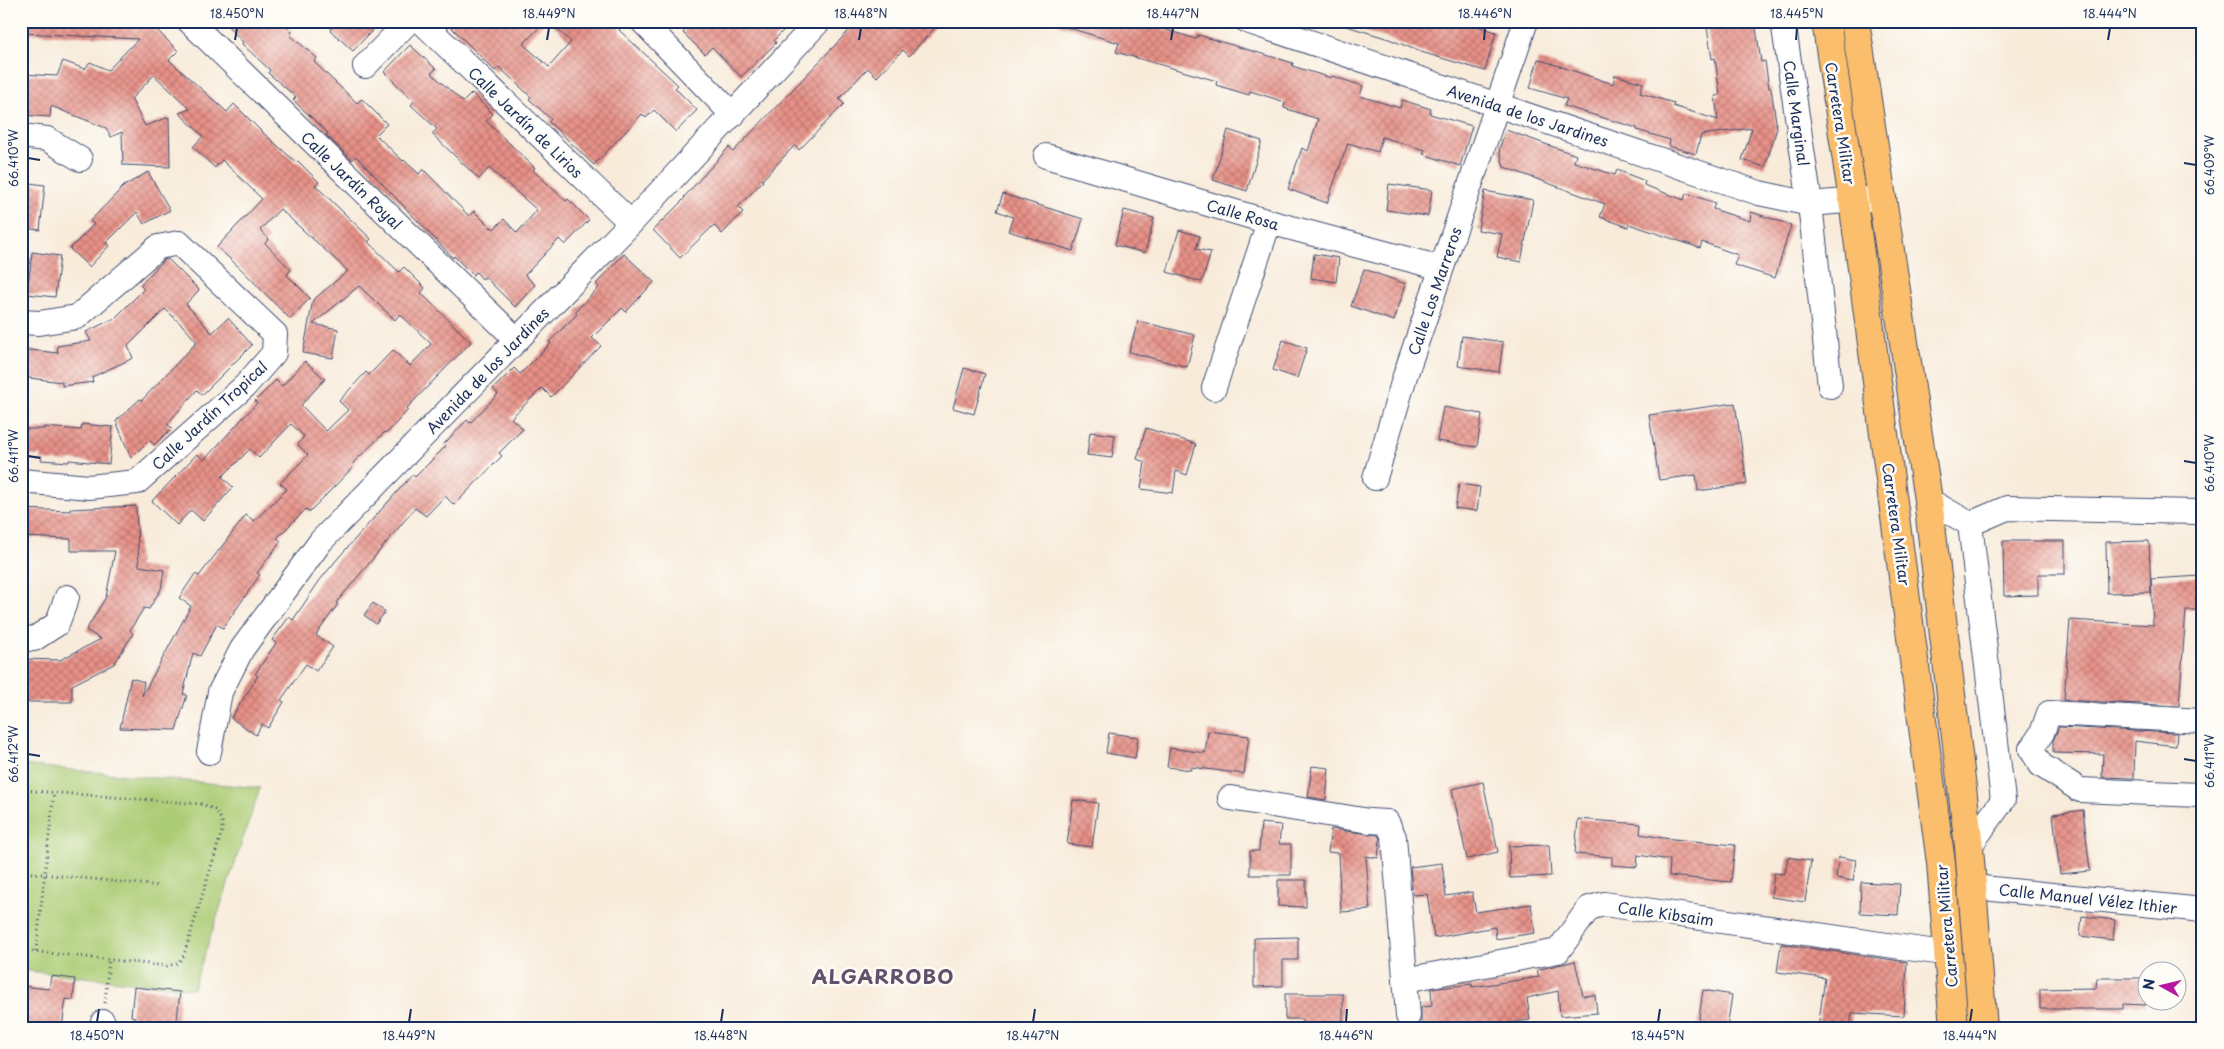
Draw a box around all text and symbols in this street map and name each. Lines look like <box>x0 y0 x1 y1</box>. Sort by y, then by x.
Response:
text: 18.450°N <box>210 4 264 22</box>
text: 18.449°N <box>522 4 576 22</box>
text: 18.448°N <box>834 4 888 22</box>
text: 18.447°N <box>1147 4 1199 22</box>
text: 18.446°N <box>1458 4 1512 22</box>
text: 18.445°N <box>1770 4 1824 22</box>
text: 18.444°N <box>2083 4 2137 22</box>
street label: Calle Marginal <box>1778 59 1816 167</box>
street label: Carretera Militar <box>1820 60 1862 186</box>
street label: Calle Jardín de Lirios <box>464 61 589 183</box>
street label: Avenida de los Jardines <box>1444 78 1612 152</box>
street label: Calle Jardín Royal <box>296 126 408 234</box>
text: 66.410°W <box>4 128 22 187</box>
text: 66.409°W <box>2200 134 2218 195</box>
street label: Calle Rosa <box>1204 193 1283 235</box>
street label: Calle Los Marreros <box>1401 224 1467 358</box>
street label: Avenida de los Jardines <box>420 301 554 439</box>
street label: Calle Jardín Tropical <box>146 355 272 475</box>
text: 66.411°W <box>4 428 22 483</box>
text: 66.410°W <box>2200 433 2218 492</box>
street label: Carretera Militar <box>1877 461 1917 587</box>
text: 66.412°W <box>4 725 22 783</box>
text: 66.411°W <box>2200 733 2218 788</box>
street label: Carretera Militar <box>1929 863 1963 989</box>
street label: Calle Manuel Vélez Ithier <box>1998 877 2178 919</box>
street label: Calle Kibsaim <box>1616 895 1716 931</box>
district label: ALGARROBO <box>812 961 954 991</box>
north arrow <box>2136 962 2186 1012</box>
text: N <box>2137 977 2160 991</box>
text: 18.450°N <box>70 1026 124 1044</box>
text: 18.449°N <box>382 1026 436 1044</box>
text: 18.448°N <box>694 1026 748 1044</box>
text: 18.447°N <box>1007 1026 1059 1044</box>
text: 18.446°N <box>1319 1026 1373 1044</box>
text: 18.445°N <box>1631 1026 1685 1044</box>
text: 18.444°N <box>1943 1026 1997 1044</box>

